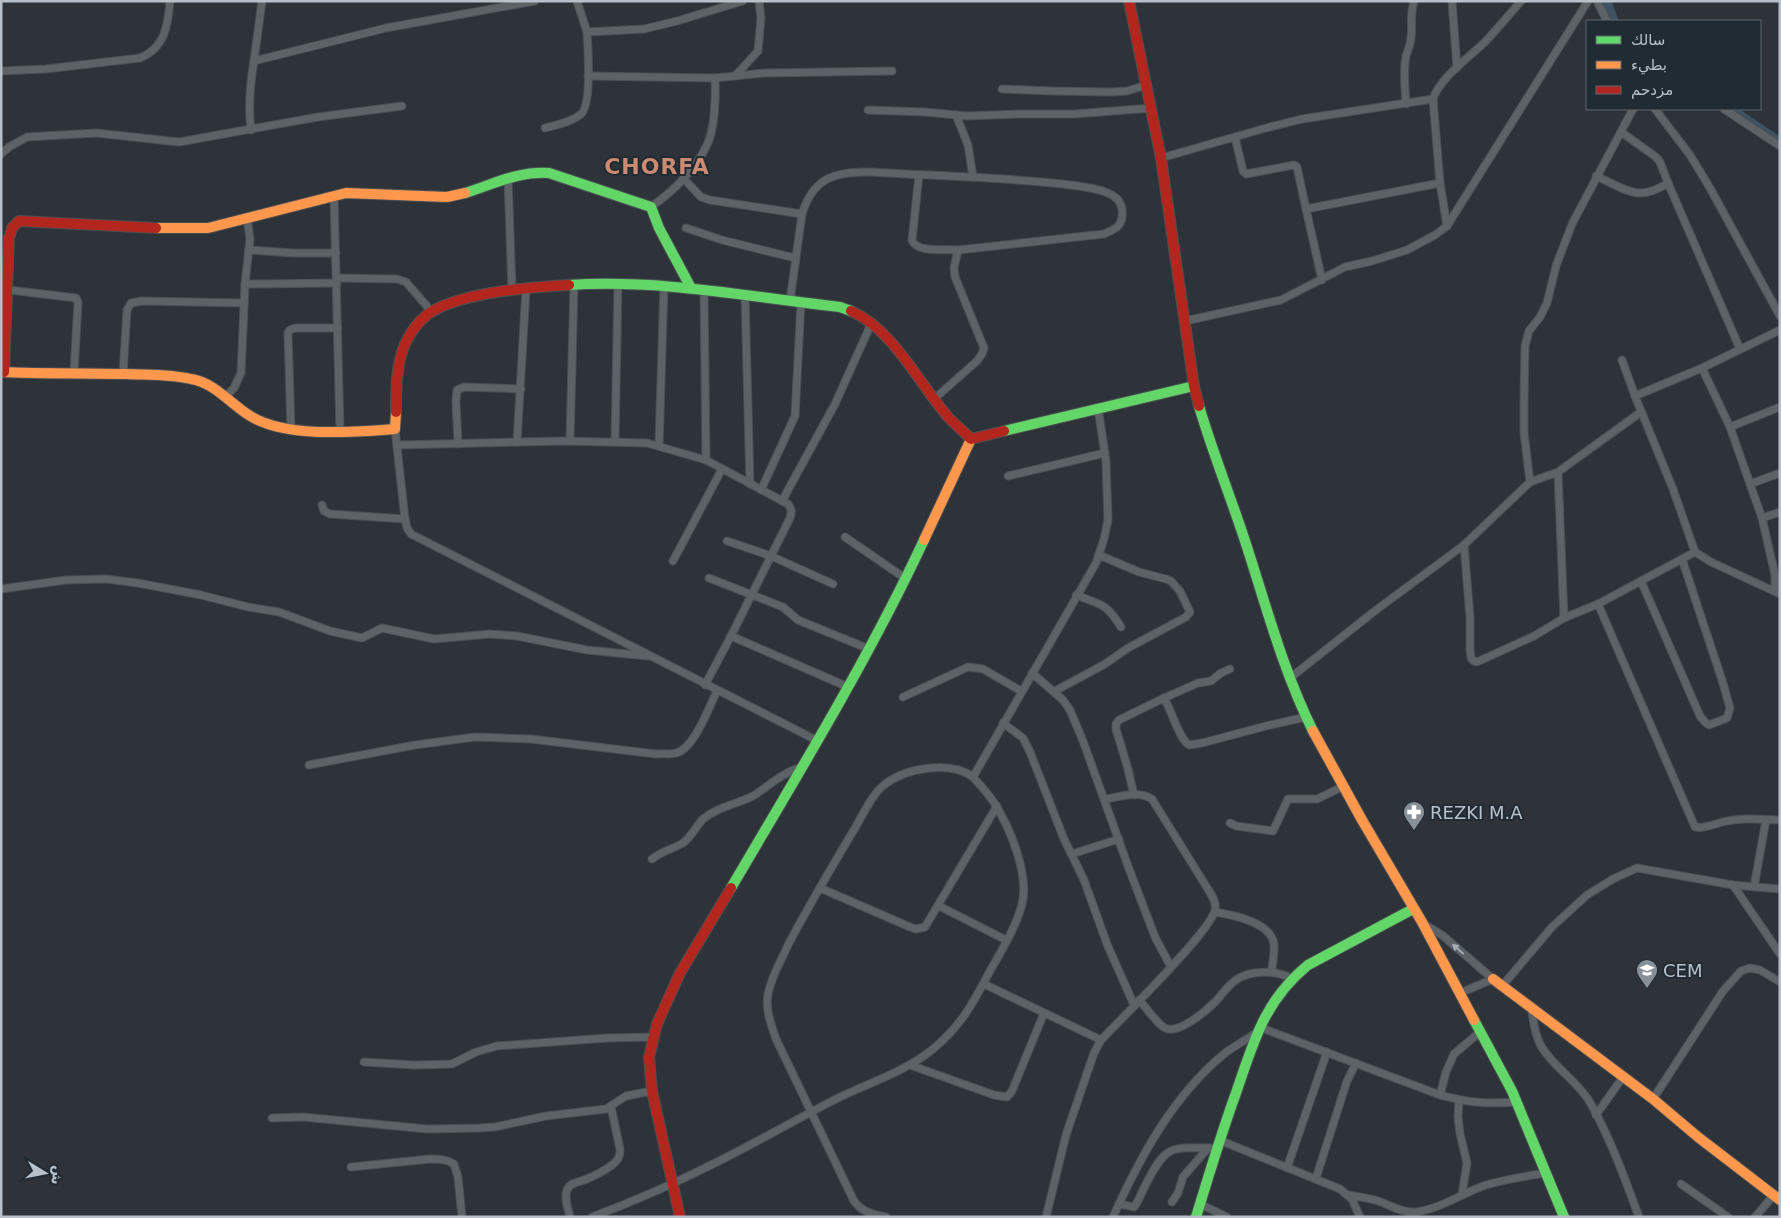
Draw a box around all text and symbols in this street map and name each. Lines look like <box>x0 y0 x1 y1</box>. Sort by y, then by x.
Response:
legend <box>1586 20 1761 110</box>
text: سالك <box>1631 31 1665 49</box>
text: بطيء <box>1631 56 1667 75</box>
text: مزدحم <box>1631 81 1673 99</box>
district label: CHORFA <box>604 154 710 179</box>
pharmacy icon: REZKI M.A <box>1402 800 1426 831</box>
place label: REZKI M.A <box>1430 802 1523 823</box>
one-way arrow <box>1453 943 1465 955</box>
school or university icon: CEM <box>1635 958 1659 989</box>
place label: CEM <box>1663 960 1702 981</box>
north arrow <box>20 1148 70 1198</box>
text: ش <box>48 1164 67 1186</box>

